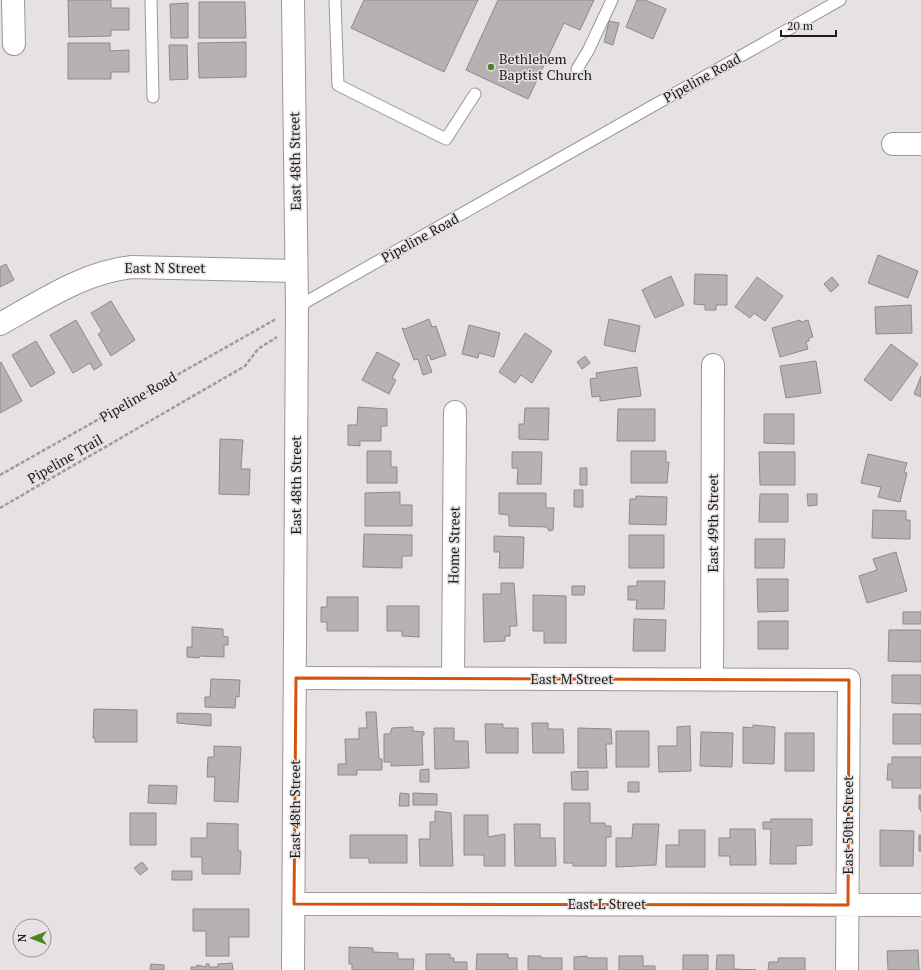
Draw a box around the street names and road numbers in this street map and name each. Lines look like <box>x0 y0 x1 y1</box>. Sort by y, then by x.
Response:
street label: Pipeline Road <box>660 48 744 107</box>
street label: East 48th Street <box>284 111 305 211</box>
street label: Pipeline Road <box>378 208 462 267</box>
street label: East N Street <box>125 258 206 277</box>
street label: Pipeline Road <box>96 367 180 426</box>
street label: Pipeline Trail <box>24 429 106 488</box>
street label: East 48th Street <box>286 435 305 534</box>
street label: East 49th Street <box>703 473 722 572</box>
street label: Home Street <box>443 505 464 584</box>
street label: East M Street <box>531 669 614 688</box>
street label: East 48th Street <box>285 759 304 858</box>
street label: East 50th Street <box>838 775 857 874</box>
street label: East L Street <box>568 894 647 913</box>

